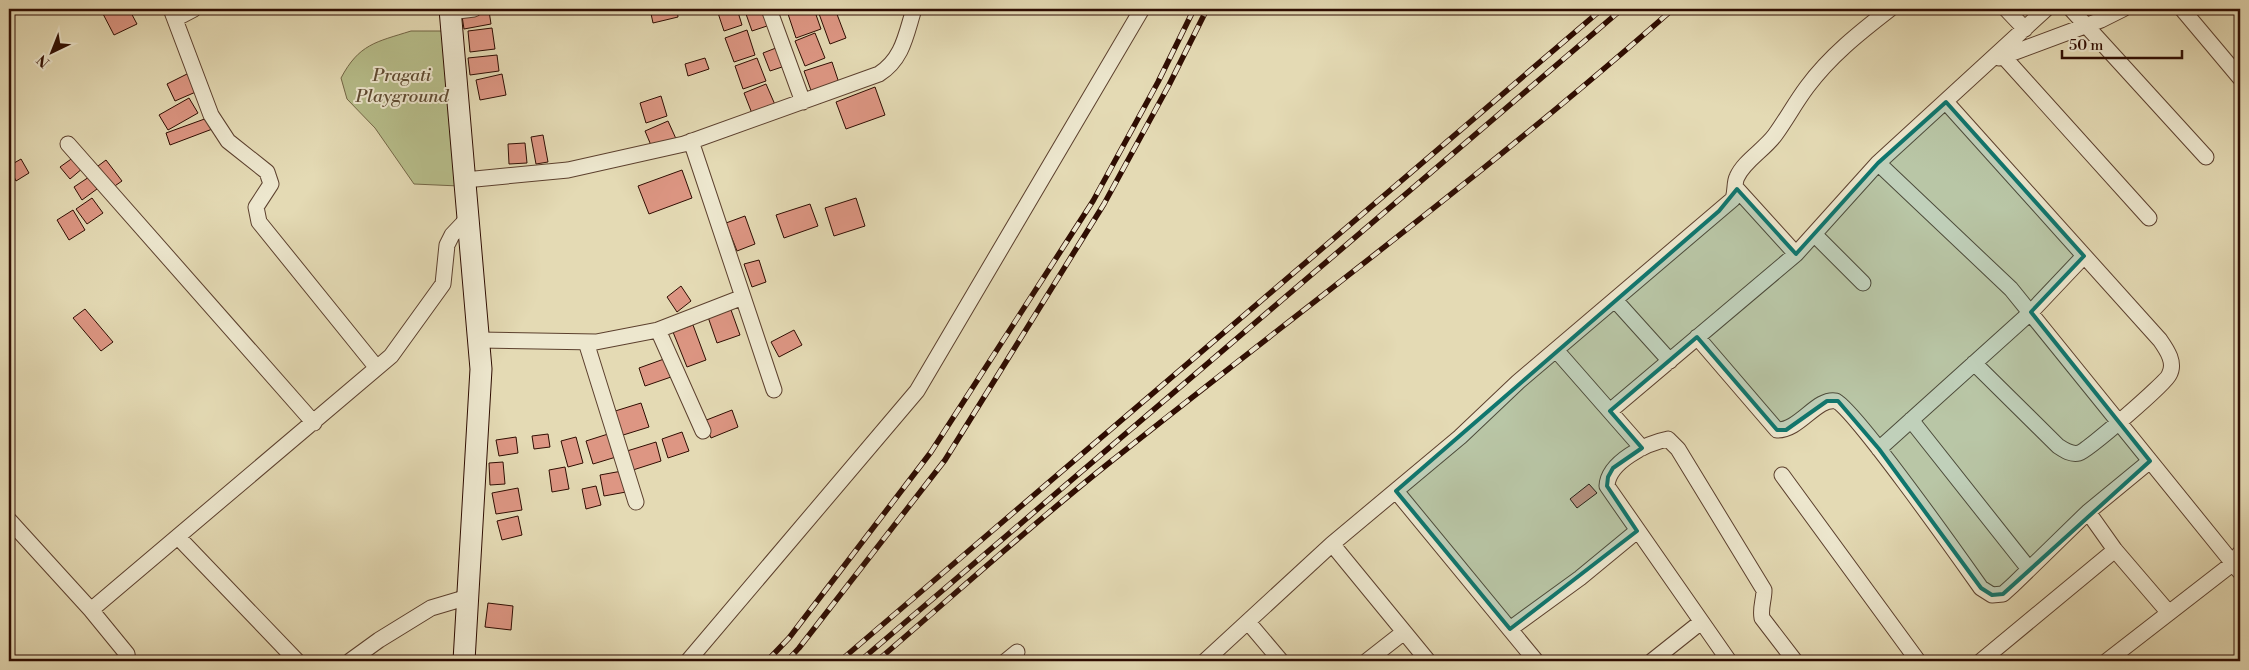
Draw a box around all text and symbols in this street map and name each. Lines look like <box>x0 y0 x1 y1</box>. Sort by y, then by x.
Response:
north arrow <box>28 28 78 78</box>
scale bar <box>2062 28 2182 60</box>
text: 50 m <box>2069 36 2103 55</box>
text: N <box>34 50 54 71</box>
park label: Pragati Playground <box>354 64 450 108</box>

